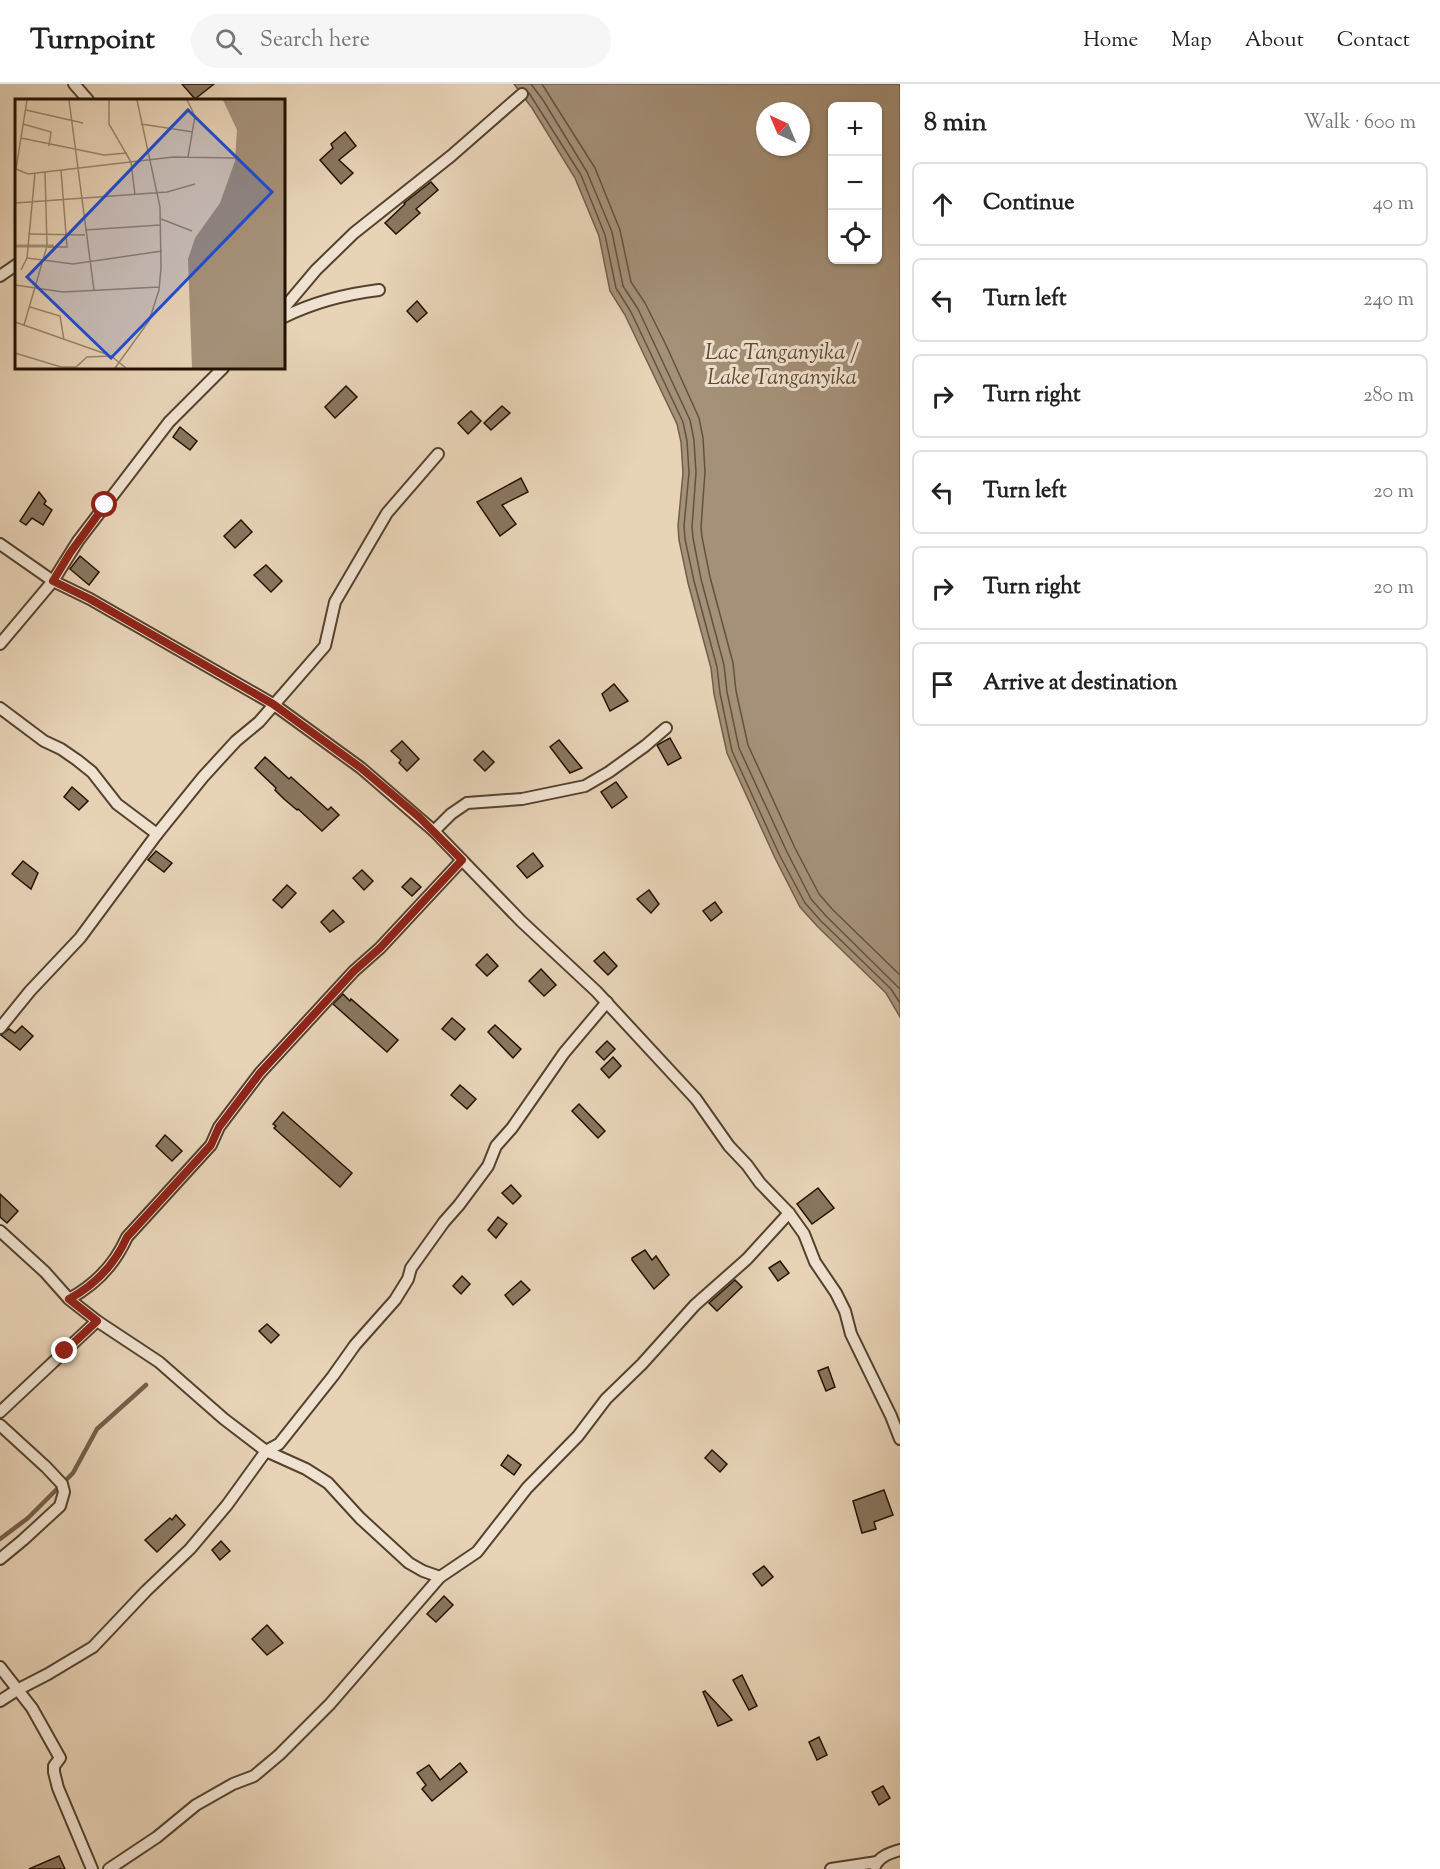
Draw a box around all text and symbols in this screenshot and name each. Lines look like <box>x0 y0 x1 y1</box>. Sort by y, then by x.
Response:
search box <box>191 14 611 68</box>
text: Turnpoint <box>30 21 155 61</box>
icon: search <box>212 25 245 58</box>
text: Search here <box>260 25 370 57</box>
text: Home <box>1083 26 1138 56</box>
text: Map <box>1171 26 1212 56</box>
text: About <box>1245 26 1304 56</box>
text: Contact <box>1337 26 1410 56</box>
inset map <box>15 99 285 369</box>
north arrow <box>756 102 810 156</box>
map controls <box>828 102 882 264</box>
button: + <box>828 102 882 156</box>
text: 8 min <box>924 105 987 142</box>
text: Walk · 600 m <box>1304 109 1416 138</box>
button: − <box>828 156 882 210</box>
icon: ahead <box>926 188 959 221</box>
text: Continue <box>983 188 1074 220</box>
text: 40 m <box>1373 190 1414 219</box>
button: locate <box>828 210 882 264</box>
icon: left <box>926 284 959 317</box>
text: Turn left <box>983 284 1066 316</box>
text: 240 m <box>1363 286 1414 315</box>
water label: Lac Tanganyika / Lake Tanganyika <box>705 338 859 395</box>
icon: right <box>926 380 959 413</box>
text: Turn right <box>983 380 1080 412</box>
text: 280 m <box>1363 382 1414 411</box>
icon: left <box>926 476 959 509</box>
text: Turn left <box>983 476 1066 508</box>
text: 20 m <box>1373 478 1414 507</box>
route start <box>91 491 117 517</box>
icon: right <box>926 572 959 605</box>
text: Turn right <box>983 572 1080 604</box>
text: 20 m <box>1373 574 1414 603</box>
icon: arrive <box>926 668 959 701</box>
text: Arrive at destination <box>983 668 1178 700</box>
route end <box>51 1337 77 1363</box>

